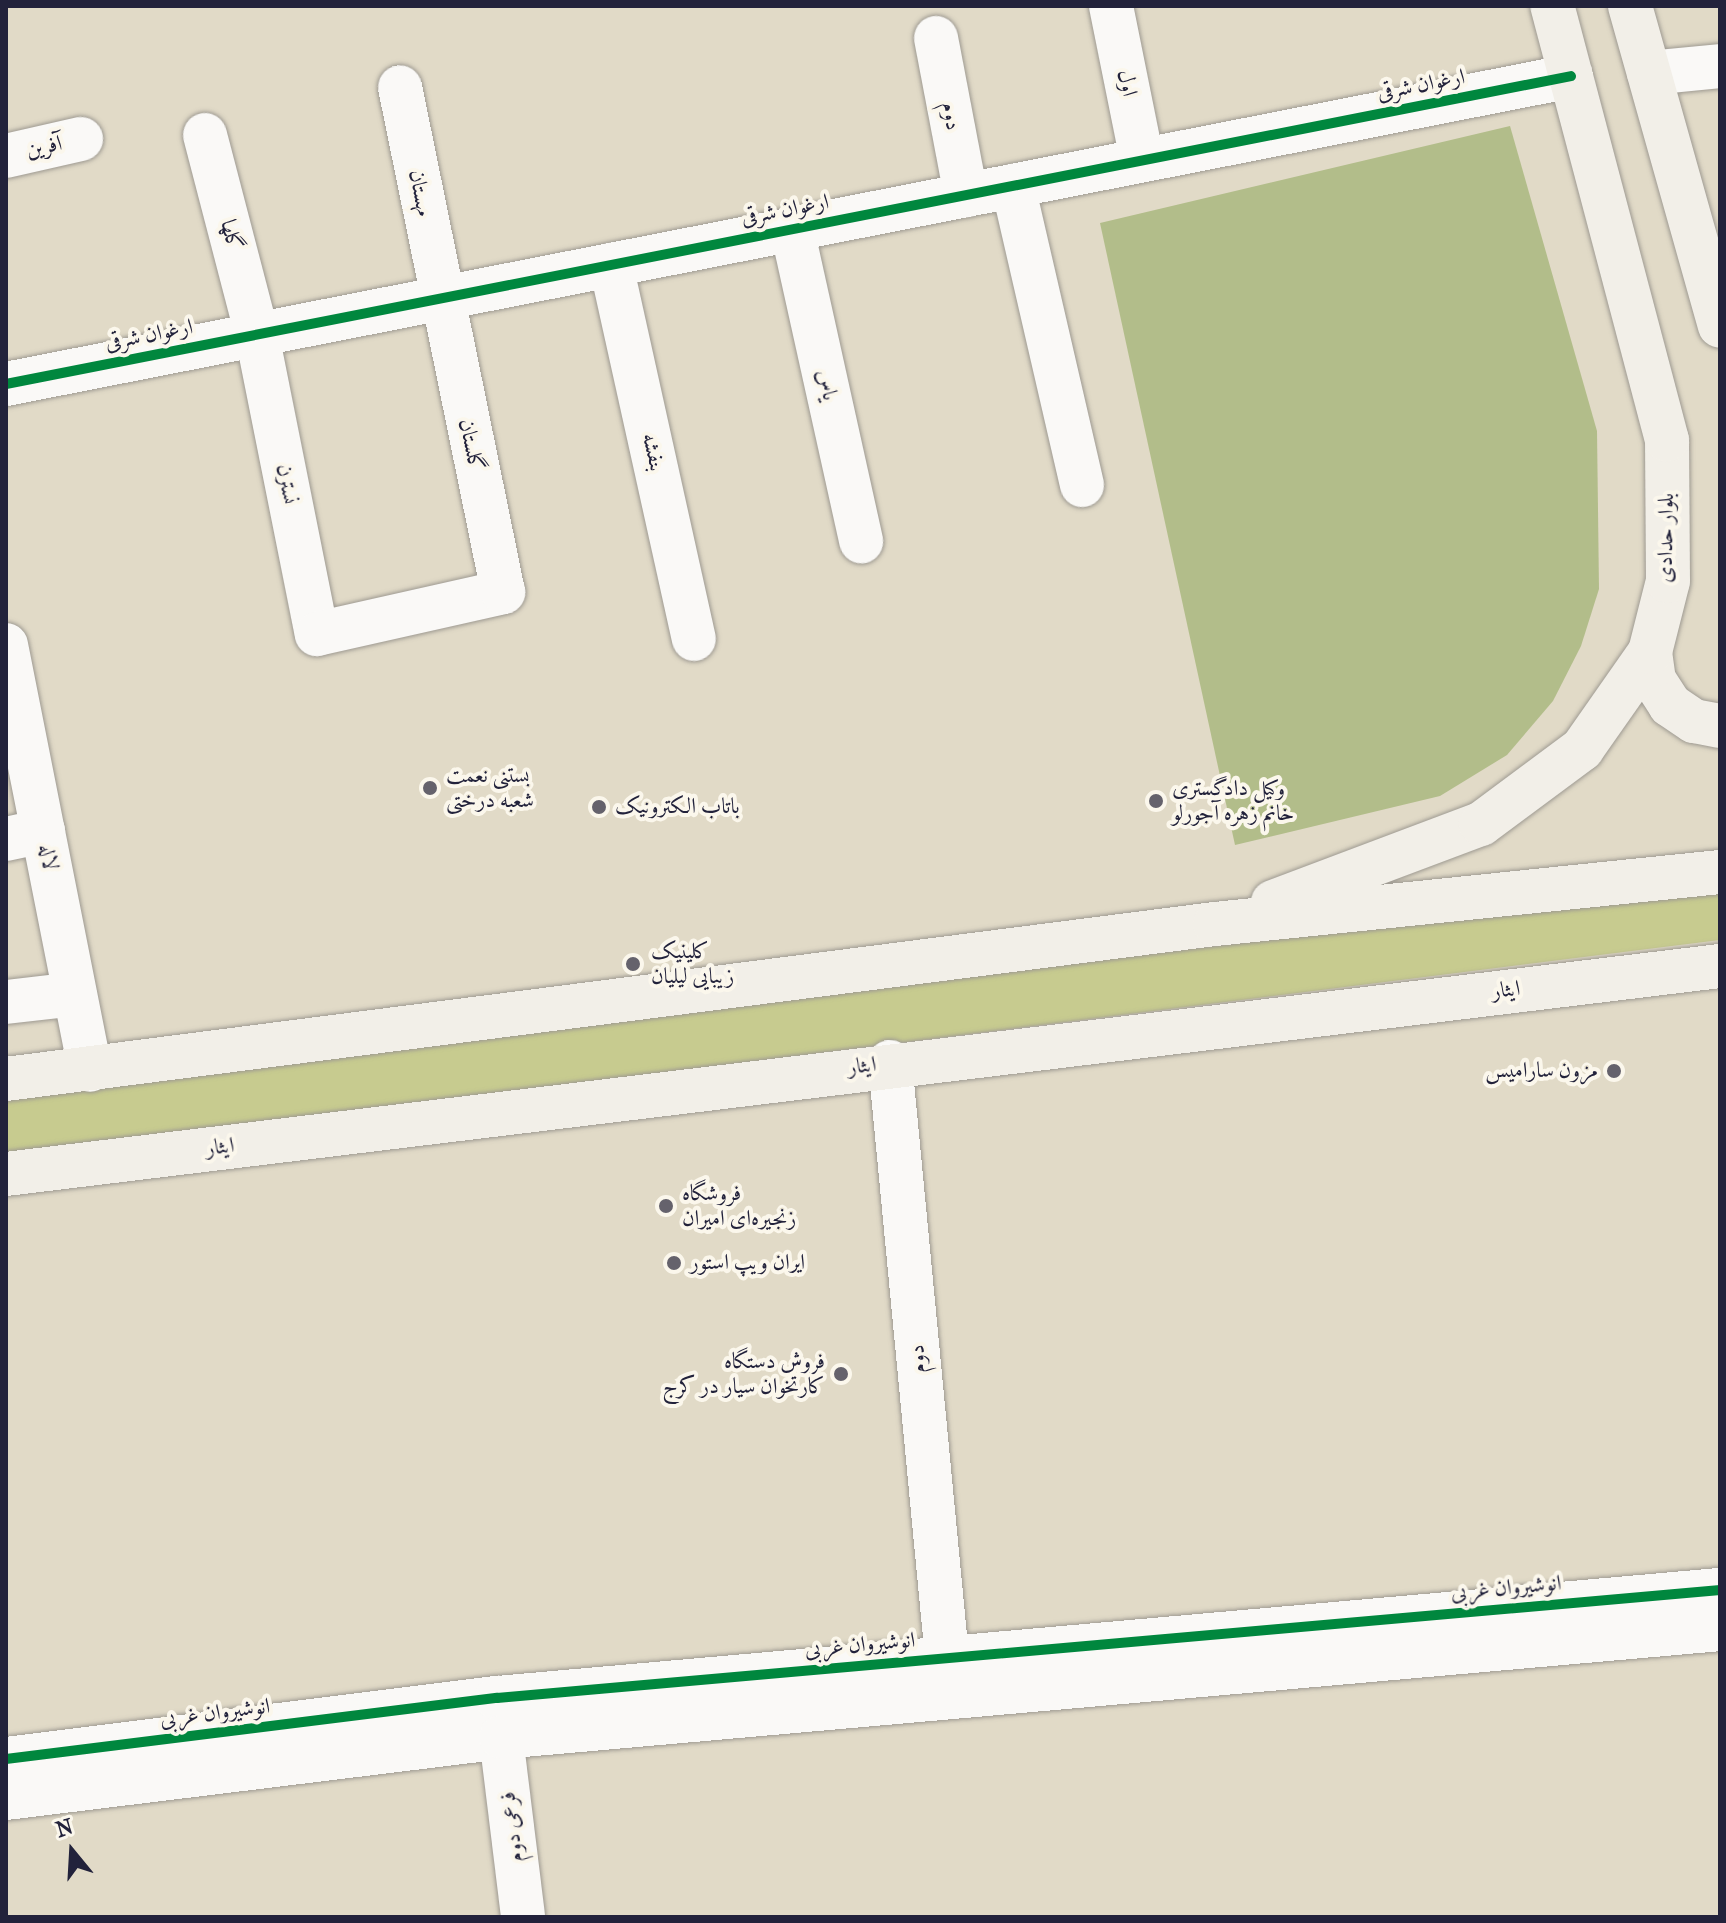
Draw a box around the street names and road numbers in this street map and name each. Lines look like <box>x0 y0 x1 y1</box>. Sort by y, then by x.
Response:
street label: ارغوان شرقی <box>1375 64 1467 106</box>
street label: اول <box>1111 67 1143 99</box>
street label: دوم <box>935 99 967 133</box>
street label: آفرین <box>23 130 65 164</box>
street label: مهستان <box>403 168 437 218</box>
street label: ارغوان شرقی <box>739 189 831 231</box>
street label: گلها <box>214 217 248 253</box>
street label: ارغوان شرقی <box>103 314 195 356</box>
street label: یاس <box>811 367 843 403</box>
street label: گلستان <box>453 417 489 473</box>
street label: بنفشه <box>636 430 670 474</box>
street label: نسترن <box>270 462 304 506</box>
street label: بلوار حدادی <box>1652 493 1680 583</box>
street label: لاله <box>33 842 63 872</box>
street label: ایثار <box>1490 975 1522 1005</box>
street label: ایثار <box>846 1051 878 1081</box>
street label: ایثار <box>204 1132 236 1162</box>
street label: دوم <box>904 1344 932 1374</box>
street label: انوشیروان غربی <box>1450 1570 1562 1606</box>
street label: انوشیروان غربی <box>804 1627 916 1663</box>
street label: انوشیروان غربی <box>158 1693 272 1733</box>
street label: فرعی دوم <box>495 1790 529 1864</box>

